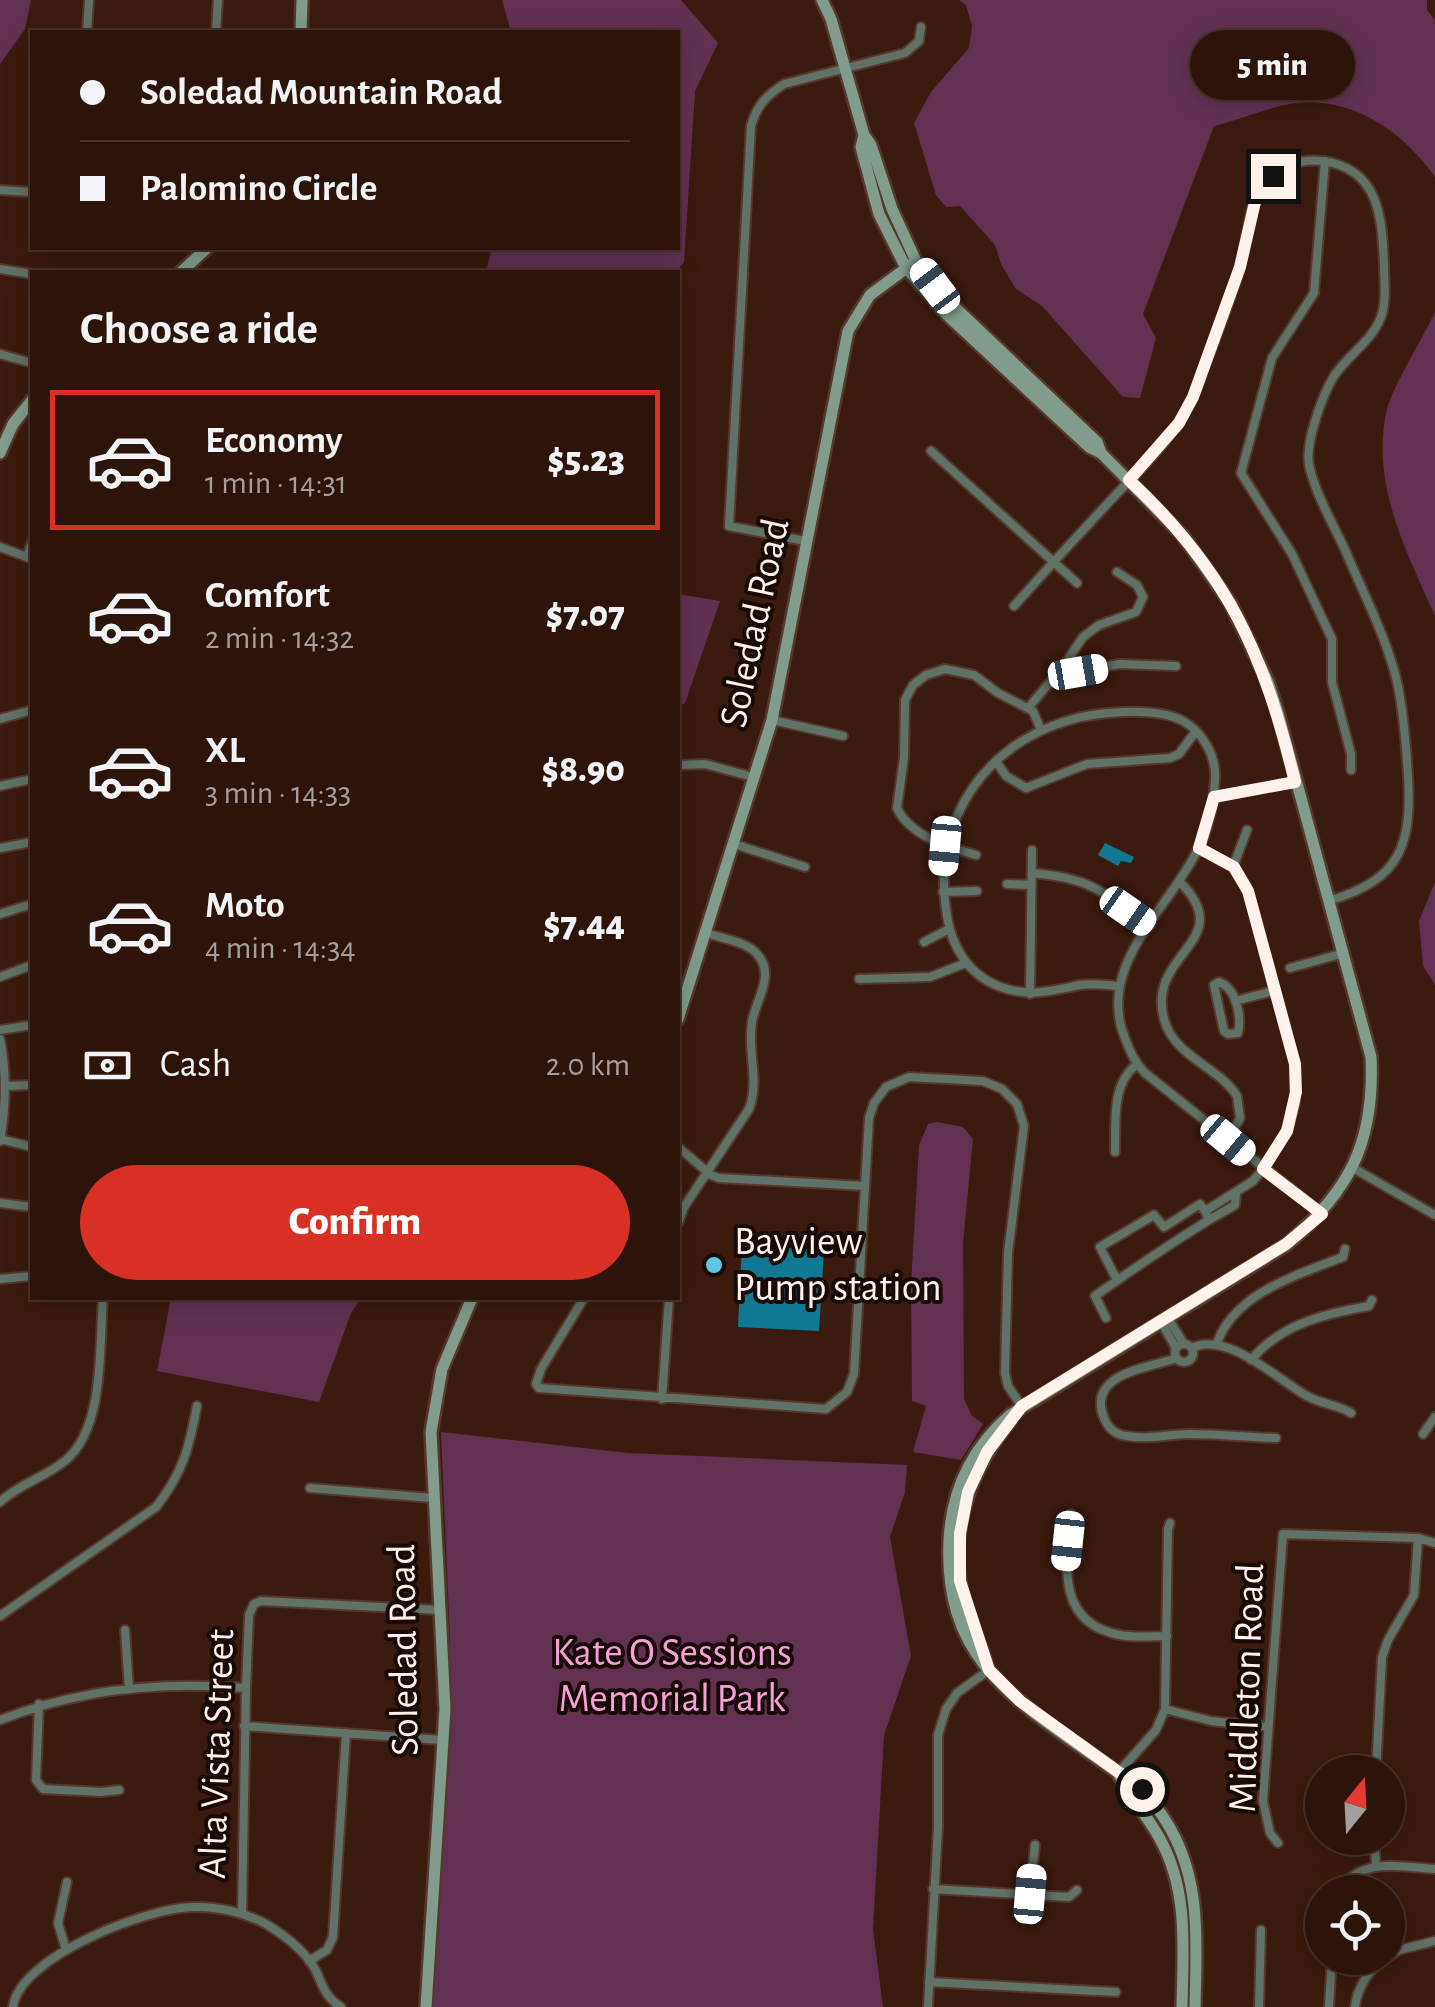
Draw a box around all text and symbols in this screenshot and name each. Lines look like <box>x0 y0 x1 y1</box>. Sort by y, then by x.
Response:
callout: 5 min <box>1190 31 1356 101</box>
text: 5 min <box>1237 49 1308 81</box>
text: Soledad Mountain Road <box>140 74 502 112</box>
route end <box>1251 154 1296 199</box>
text: Palomino Circle <box>140 170 377 208</box>
car <box>905 253 965 319</box>
text: Choose a ride <box>80 307 318 352</box>
icon: car <box>85 415 175 505</box>
text: Economy <box>205 422 343 460</box>
text: $5.23 <box>547 441 625 479</box>
text: 1 min · 14:31 <box>205 467 347 499</box>
street label: Soledad Road <box>713 515 797 731</box>
icon: car <box>85 570 175 660</box>
text: Comfort <box>205 577 330 615</box>
text: $7.07 <box>546 596 625 634</box>
text: 2 min · 14:32 <box>205 622 354 654</box>
car <box>1046 652 1110 692</box>
icon: car <box>85 725 175 815</box>
text: XL <box>205 732 245 770</box>
text: $8.90 <box>542 751 625 789</box>
text: 3 min · 14:33 <box>205 777 351 809</box>
car <box>927 815 963 877</box>
icon: car <box>85 880 175 970</box>
car <box>1095 882 1161 940</box>
text: Moto <box>205 887 285 925</box>
text: $7.44 <box>543 906 625 944</box>
text: 4 min · 14:34 <box>205 932 356 964</box>
icon: cash <box>80 1038 135 1093</box>
text: Cash <box>160 1046 231 1084</box>
text: 2.0 km <box>546 1049 630 1081</box>
car <box>1195 1109 1261 1171</box>
button: Confirm <box>80 1165 630 1280</box>
place label: Bayview Pump station <box>734 1222 942 1308</box>
marker: Bayview Pump station <box>703 1254 725 1276</box>
car <box>1050 1510 1086 1572</box>
street label: Soledad Road <box>382 1544 426 1756</box>
street label: Middleton Road <box>1223 1563 1271 1813</box>
street label: Alta Vista Street <box>193 1628 241 1880</box>
park label: Kate O Sessions Memorial Park <box>552 1633 792 1719</box>
north arrow <box>1305 1755 1405 1855</box>
map controls <box>1305 1755 1405 1975</box>
route start <box>1120 1767 1165 1812</box>
car <box>1012 1863 1048 1925</box>
button: locate <box>1305 1875 1405 1975</box>

